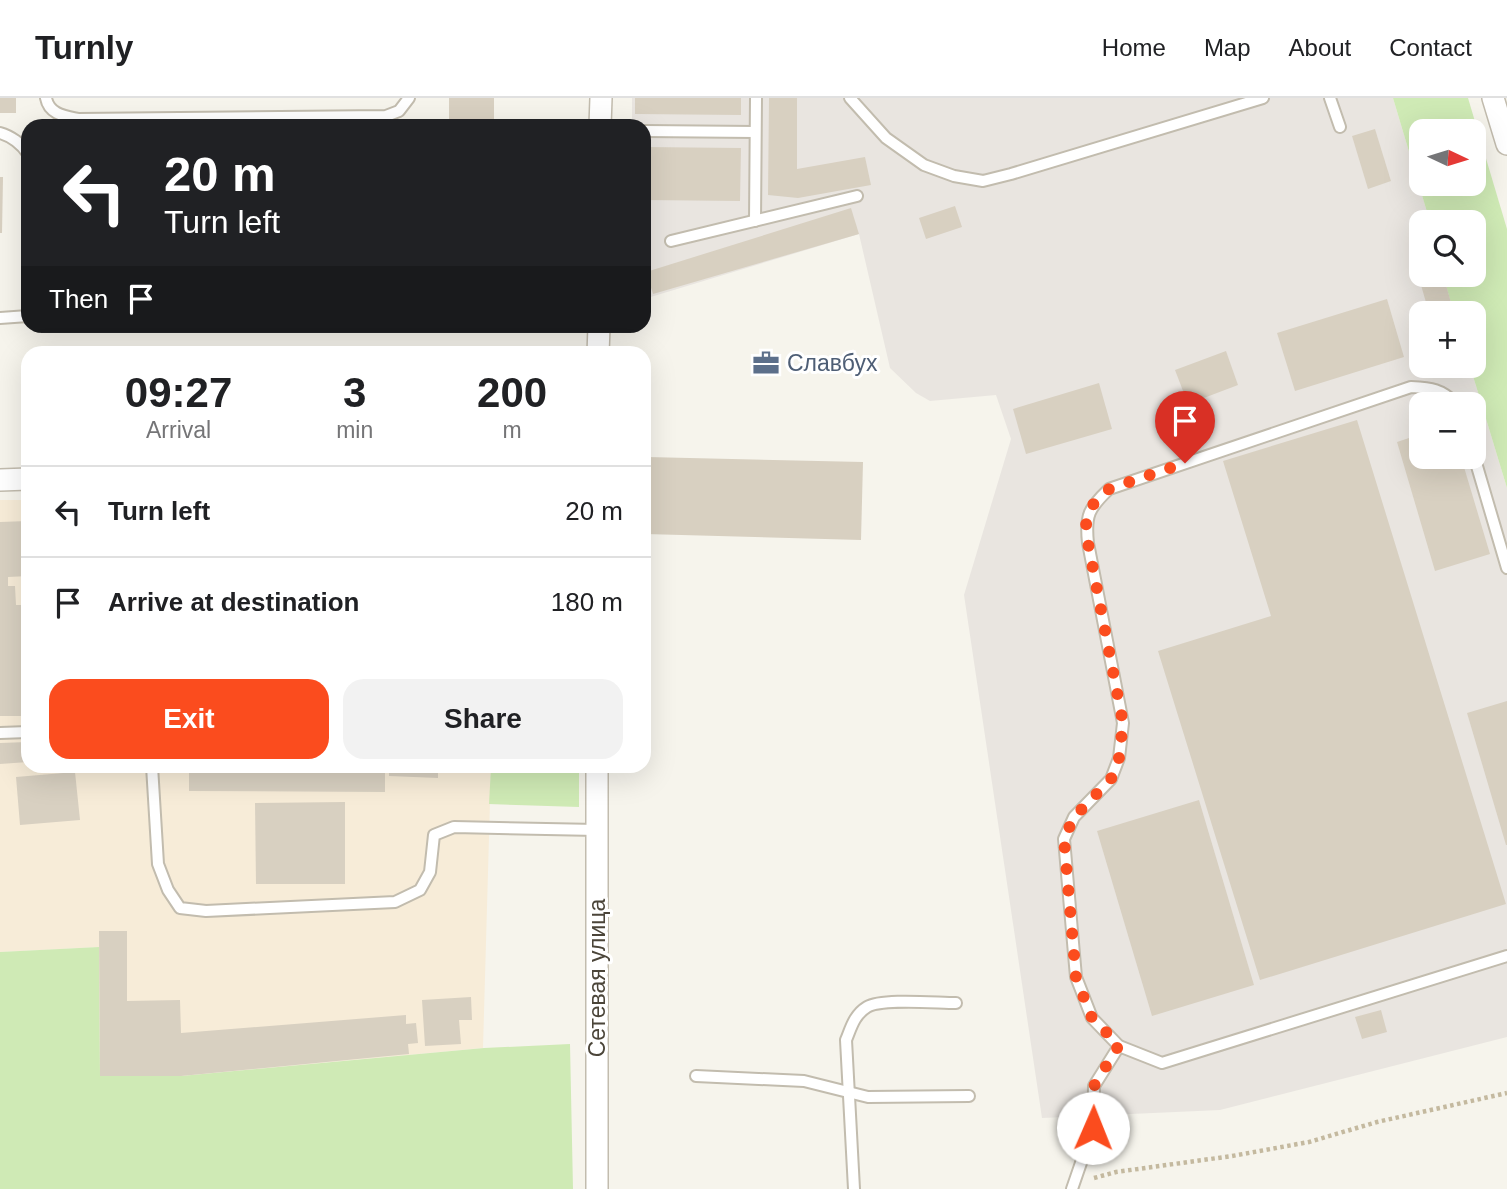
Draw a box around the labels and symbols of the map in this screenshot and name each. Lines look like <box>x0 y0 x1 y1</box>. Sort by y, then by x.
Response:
north arrow <box>1409 119 1486 196</box>
office icon: Славбух <box>751 348 781 378</box>
place label: Славбух <box>787 350 878 376</box>
pin <box>1155 391 1215 463</box>
street label: Сетевая улица <box>584 899 610 1057</box>
position arrow <box>1056 1091 1130 1165</box>

